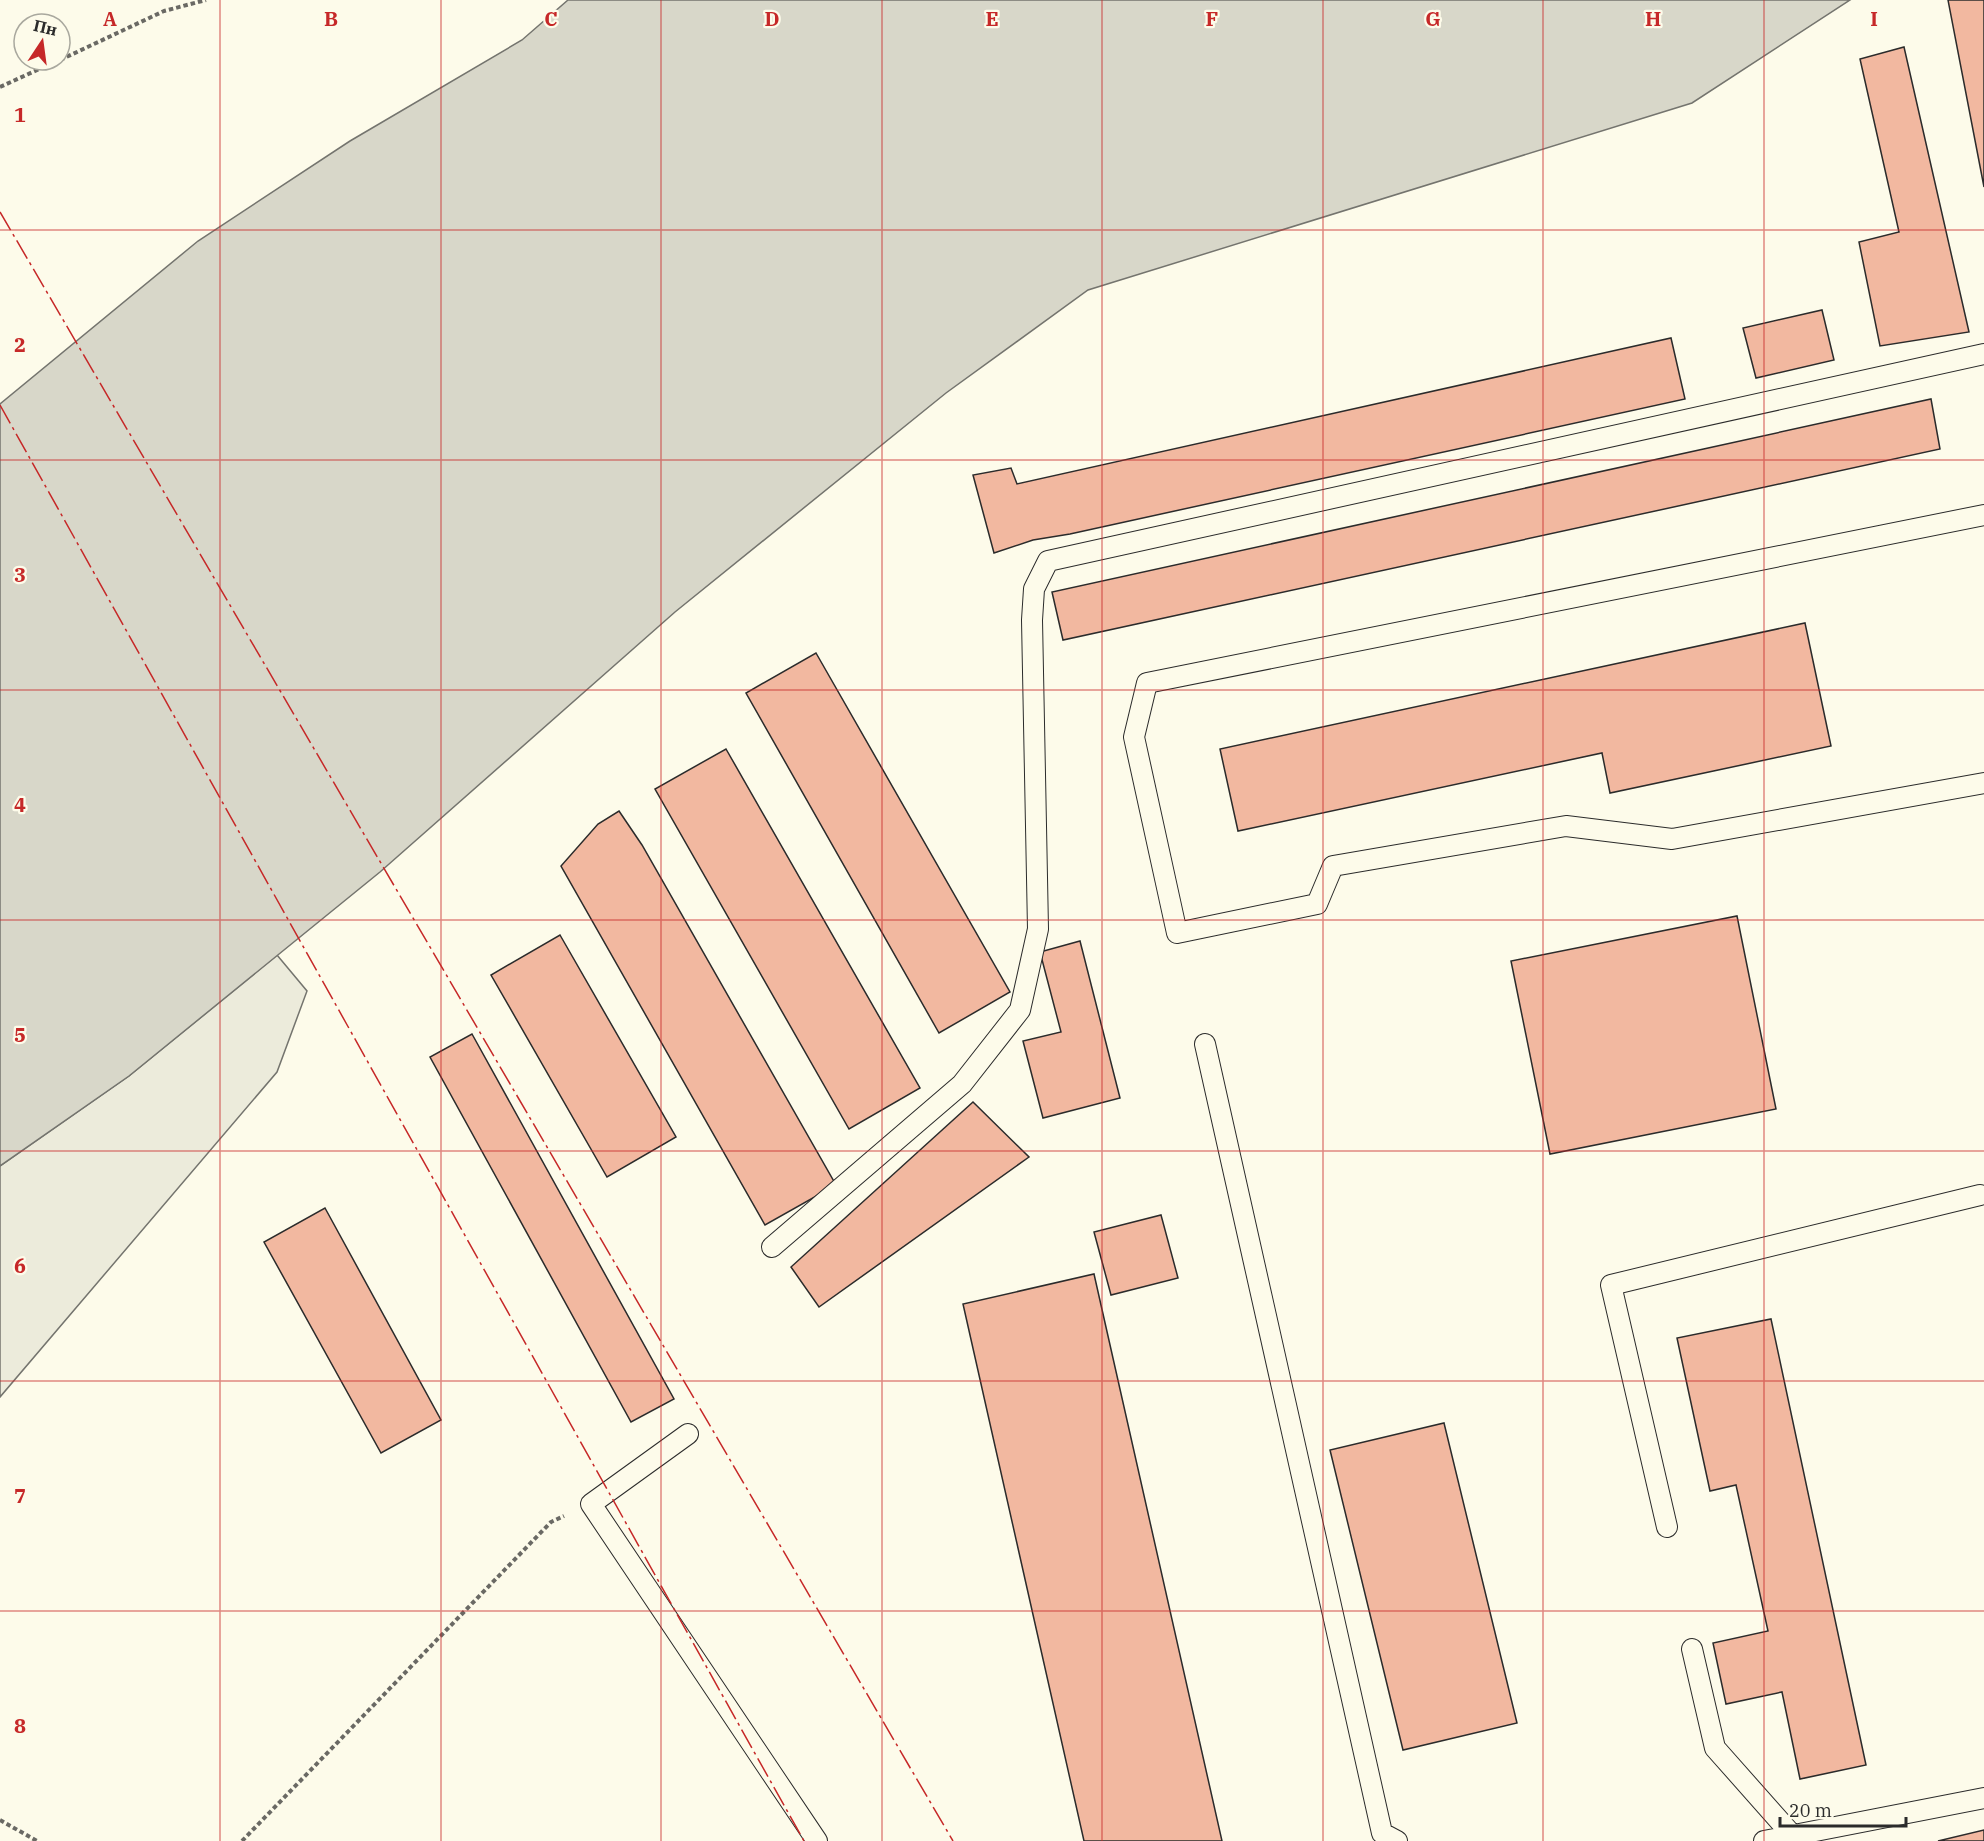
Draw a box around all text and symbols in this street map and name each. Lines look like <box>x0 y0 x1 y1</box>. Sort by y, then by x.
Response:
text: A <box>103 5 117 32</box>
text: B <box>324 5 338 32</box>
text: C <box>544 5 558 32</box>
text: D <box>764 5 780 32</box>
text: E <box>985 5 999 32</box>
text: F <box>1206 5 1218 32</box>
text: G <box>1425 5 1441 32</box>
text: H <box>1645 5 1661 32</box>
text: I <box>1870 5 1878 32</box>
north arrow <box>12 12 72 72</box>
text: Пн <box>32 15 59 40</box>
text: 1 <box>14 101 26 128</box>
text: 2 <box>14 331 26 358</box>
text: 3 <box>14 561 26 588</box>
text: 4 <box>14 791 26 818</box>
text: 5 <box>14 1021 26 1048</box>
text: 6 <box>14 1252 26 1279</box>
text: 7 <box>14 1482 26 1509</box>
text: 8 <box>14 1712 26 1739</box>
scale bar <box>1780 1790 1906 1828</box>
text: 20 m <box>1789 1799 1832 1822</box>

